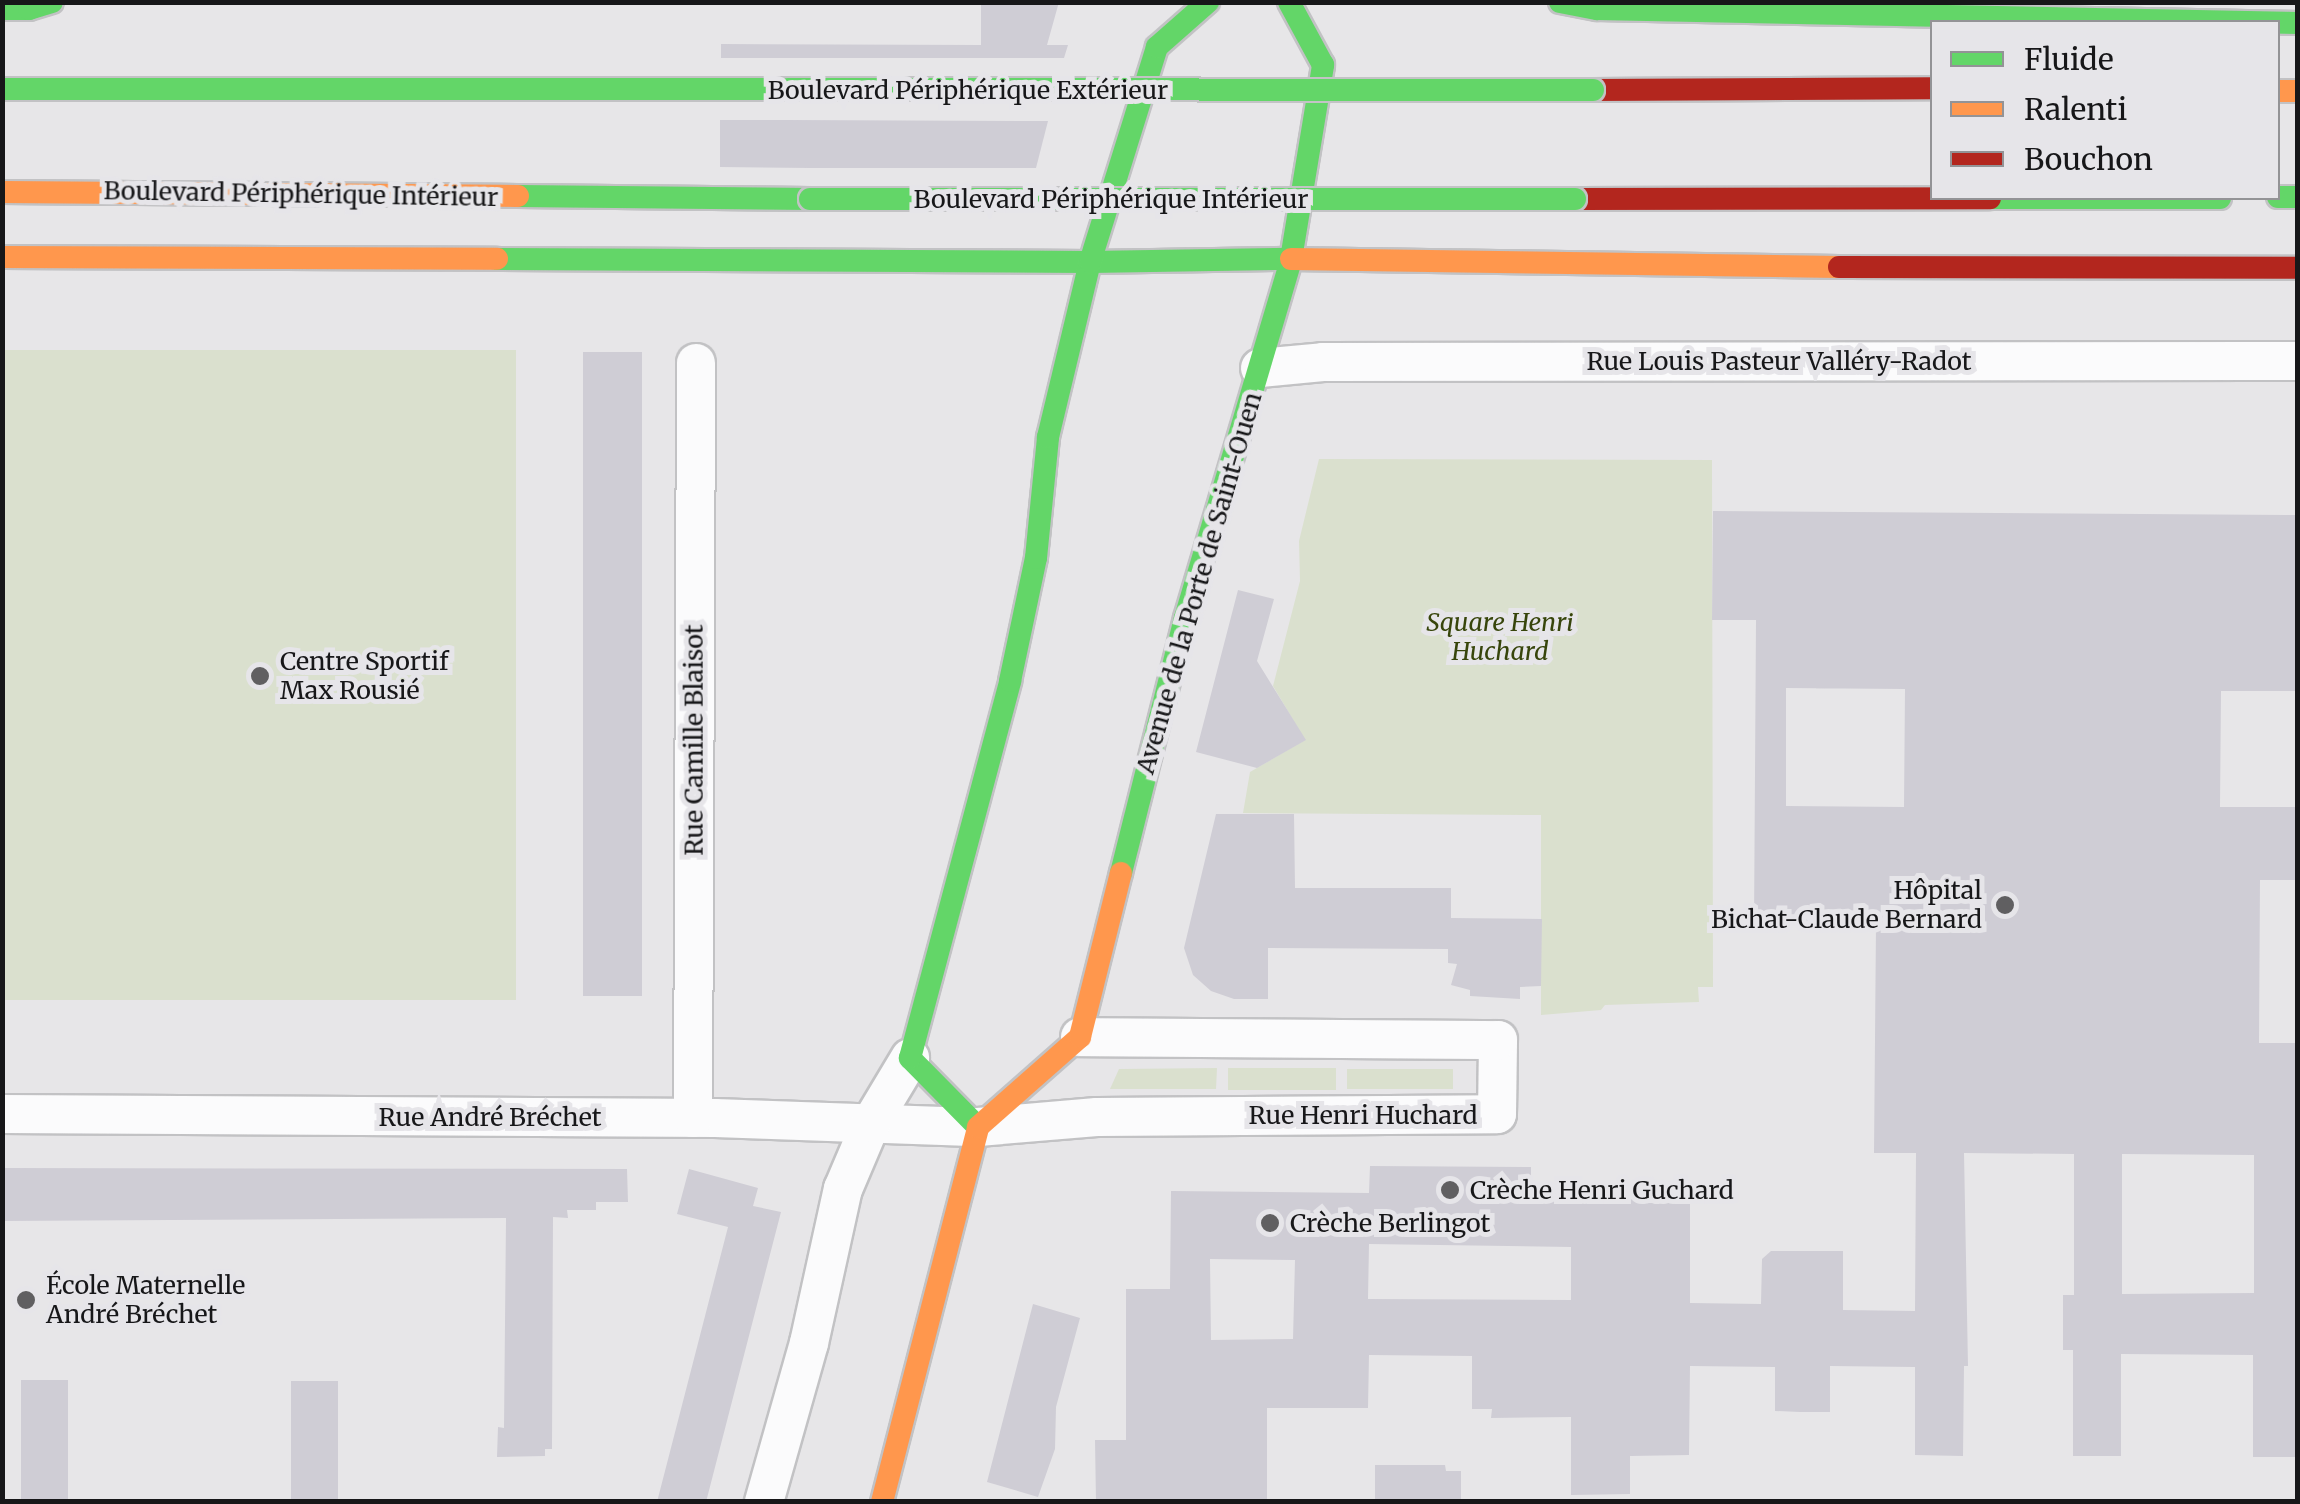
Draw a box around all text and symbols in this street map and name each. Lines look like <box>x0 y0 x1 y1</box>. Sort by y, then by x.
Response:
legend <box>1930 20 2280 200</box>
text: Fluide <box>2024 40 2114 78</box>
street label: Boulevard Périphérique Extérieur <box>768 75 1168 105</box>
text: Ralenti <box>2024 90 2127 128</box>
text: Bouchon <box>2024 140 2153 178</box>
street label: Boulevard Périphérique Intérieur <box>103 176 499 212</box>
street label: Boulevard Périphérique Intérieur <box>914 184 1308 214</box>
street label: Rue Louis Pasteur Valléry-Radot <box>1586 346 1972 376</box>
street label: Avenue de la Porte de Saint-Ouen <box>1130 389 1268 777</box>
park label: Square Henri Huchard <box>1426 608 1574 667</box>
street label: Rue Camille Blaisot <box>679 624 709 856</box>
place label: Centre Sportif Max Rousié <box>280 647 448 706</box>
marker: Centre Sportif Max Rousié <box>249 665 271 687</box>
place label: Hôpital Bichat-Claude Bernard <box>1711 876 1982 935</box>
marker: Hôpital Bichat-Claude Bernard <box>1992 892 2018 918</box>
street label: Rue Henri Huchard <box>1249 1100 1477 1130</box>
street label: Rue André Bréchet <box>379 1102 601 1132</box>
place label: Crèche Henri Guchard <box>1470 1175 1734 1205</box>
marker: Crèche Henri Guchard <box>1439 1179 1461 1201</box>
place label: Crèche Berlingot <box>1290 1208 1490 1238</box>
marker: Crèche Berlingot <box>1259 1212 1281 1234</box>
place label: École Maternelle André Bréchet <box>46 1271 245 1330</box>
marker: École Maternelle André Bréchet <box>15 1289 37 1311</box>

